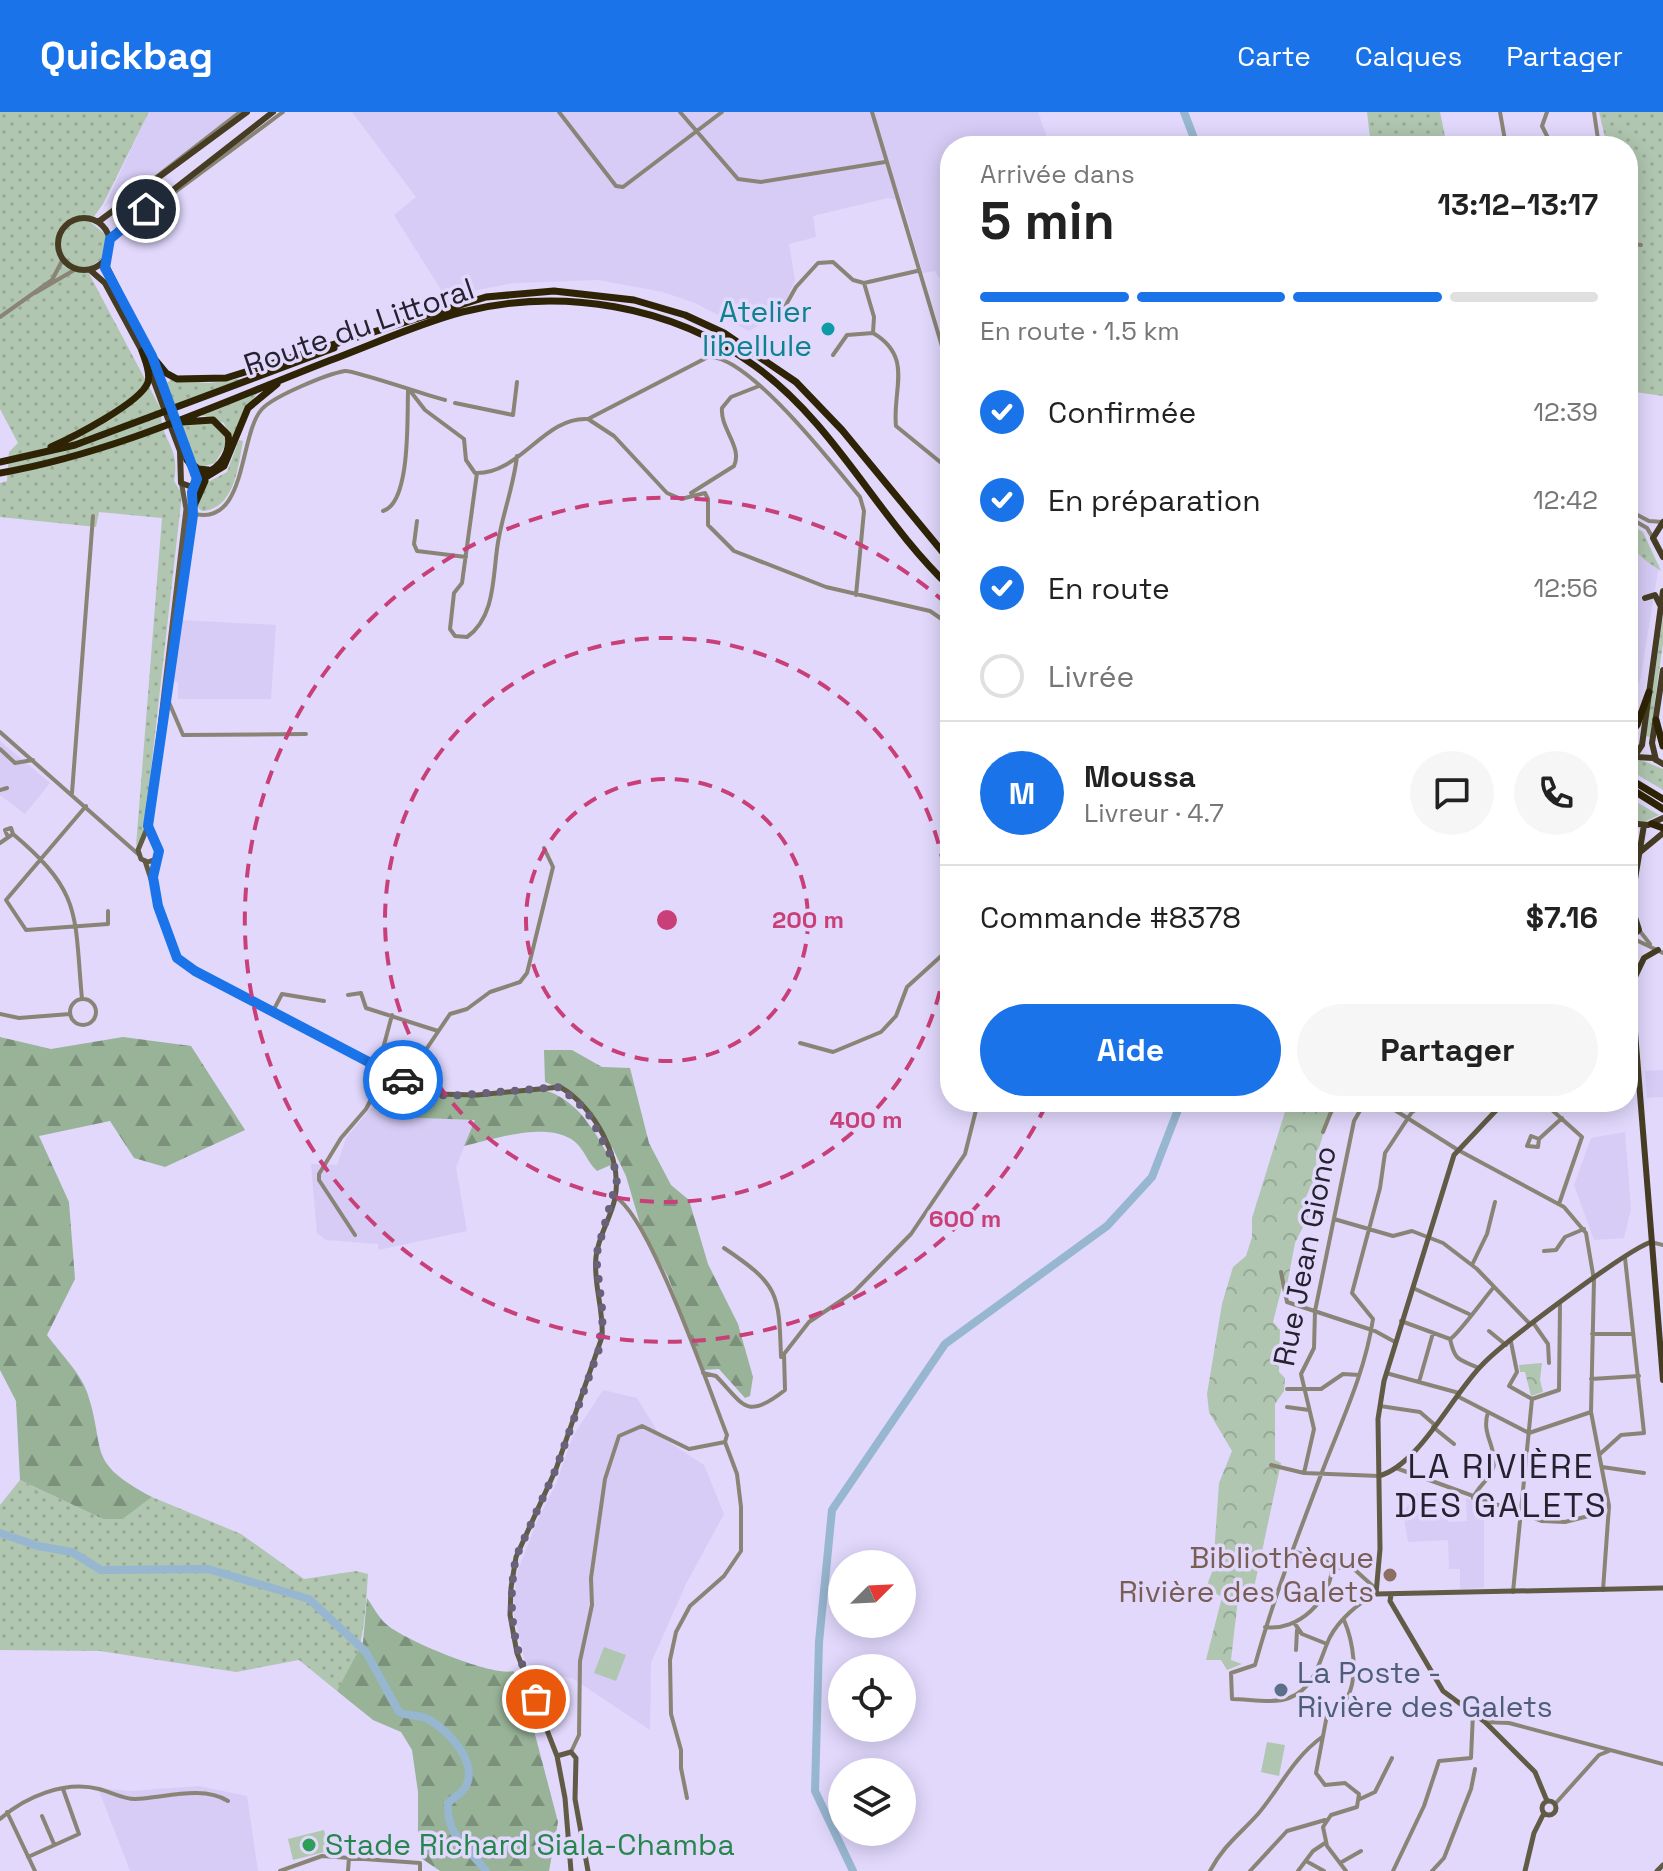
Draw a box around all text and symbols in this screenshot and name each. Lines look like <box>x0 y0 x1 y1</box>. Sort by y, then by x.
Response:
text: Quickbag <box>40 32 213 80</box>
text: Carte <box>1237 38 1311 74</box>
text: Calques <box>1355 38 1462 74</box>
text: Partager <box>1506 38 1623 74</box>
text: Arrivée dans <box>980 157 1135 191</box>
pin <box>112 175 180 243</box>
text: 13:12–13:17 <box>1437 185 1598 224</box>
icon: home <box>124 187 168 231</box>
text: 5 min <box>980 188 1115 254</box>
street label: Route du Littoral <box>239 269 479 384</box>
place label: Atelier libellule <box>702 292 812 365</box>
text: En route · 1.5 km <box>980 314 1180 348</box>
marker: Atelier libellule <box>819 320 837 338</box>
icon: check <box>980 390 1024 434</box>
text: Confirmée <box>1048 393 1196 432</box>
text: 12:39 <box>1533 395 1598 429</box>
icon: check <box>980 478 1024 522</box>
text: En préparation <box>1048 481 1261 520</box>
text: 12:42 <box>1533 483 1598 517</box>
icon: check <box>980 566 1024 610</box>
text: En route <box>1048 569 1170 608</box>
text: 12:56 <box>1533 571 1598 605</box>
text: Livrée <box>1048 657 1134 696</box>
button: chat <box>1410 751 1494 835</box>
button: phone <box>1514 751 1598 835</box>
text: Moussa <box>1084 757 1196 796</box>
text: M <box>1009 774 1035 813</box>
text: Livreur · 4.7 <box>1084 796 1224 830</box>
text: Commande #8378 <box>980 898 1241 937</box>
text: $7.16 <box>1526 898 1598 937</box>
text: 200 m <box>772 904 844 935</box>
centre of rings <box>653 906 681 934</box>
button: Aide <box>980 1004 1281 1096</box>
button: Partager <box>1297 1004 1598 1096</box>
courier <box>363 1040 443 1120</box>
icon: car <box>381 1058 425 1102</box>
text: 400 m <box>830 1104 902 1135</box>
street label: Rue Jean Giono <box>1264 1142 1345 1369</box>
text: 600 m <box>929 1203 1001 1234</box>
district label: LA RIVIÈRE DES GALETS <box>1394 1445 1608 1527</box>
place label: Bibliothèque Rivière des Galets <box>1118 1538 1374 1611</box>
north arrow <box>828 1550 916 1638</box>
map controls <box>828 1550 916 1846</box>
marker: Bibliothèque Rivière des Galets <box>1381 1566 1399 1584</box>
place label: La Poste - Rivière des Galets <box>1297 1653 1553 1726</box>
button: locate <box>828 1654 916 1742</box>
pin <box>502 1665 570 1733</box>
icon: bag <box>514 1677 558 1721</box>
marker: La Poste - Rivière des Galets <box>1272 1681 1290 1699</box>
button: layers <box>828 1758 916 1846</box>
place label: Stade Richard Siala-Chamba <box>325 1825 735 1864</box>
marker: Stade Richard Siala-Chamba <box>300 1836 318 1854</box>

